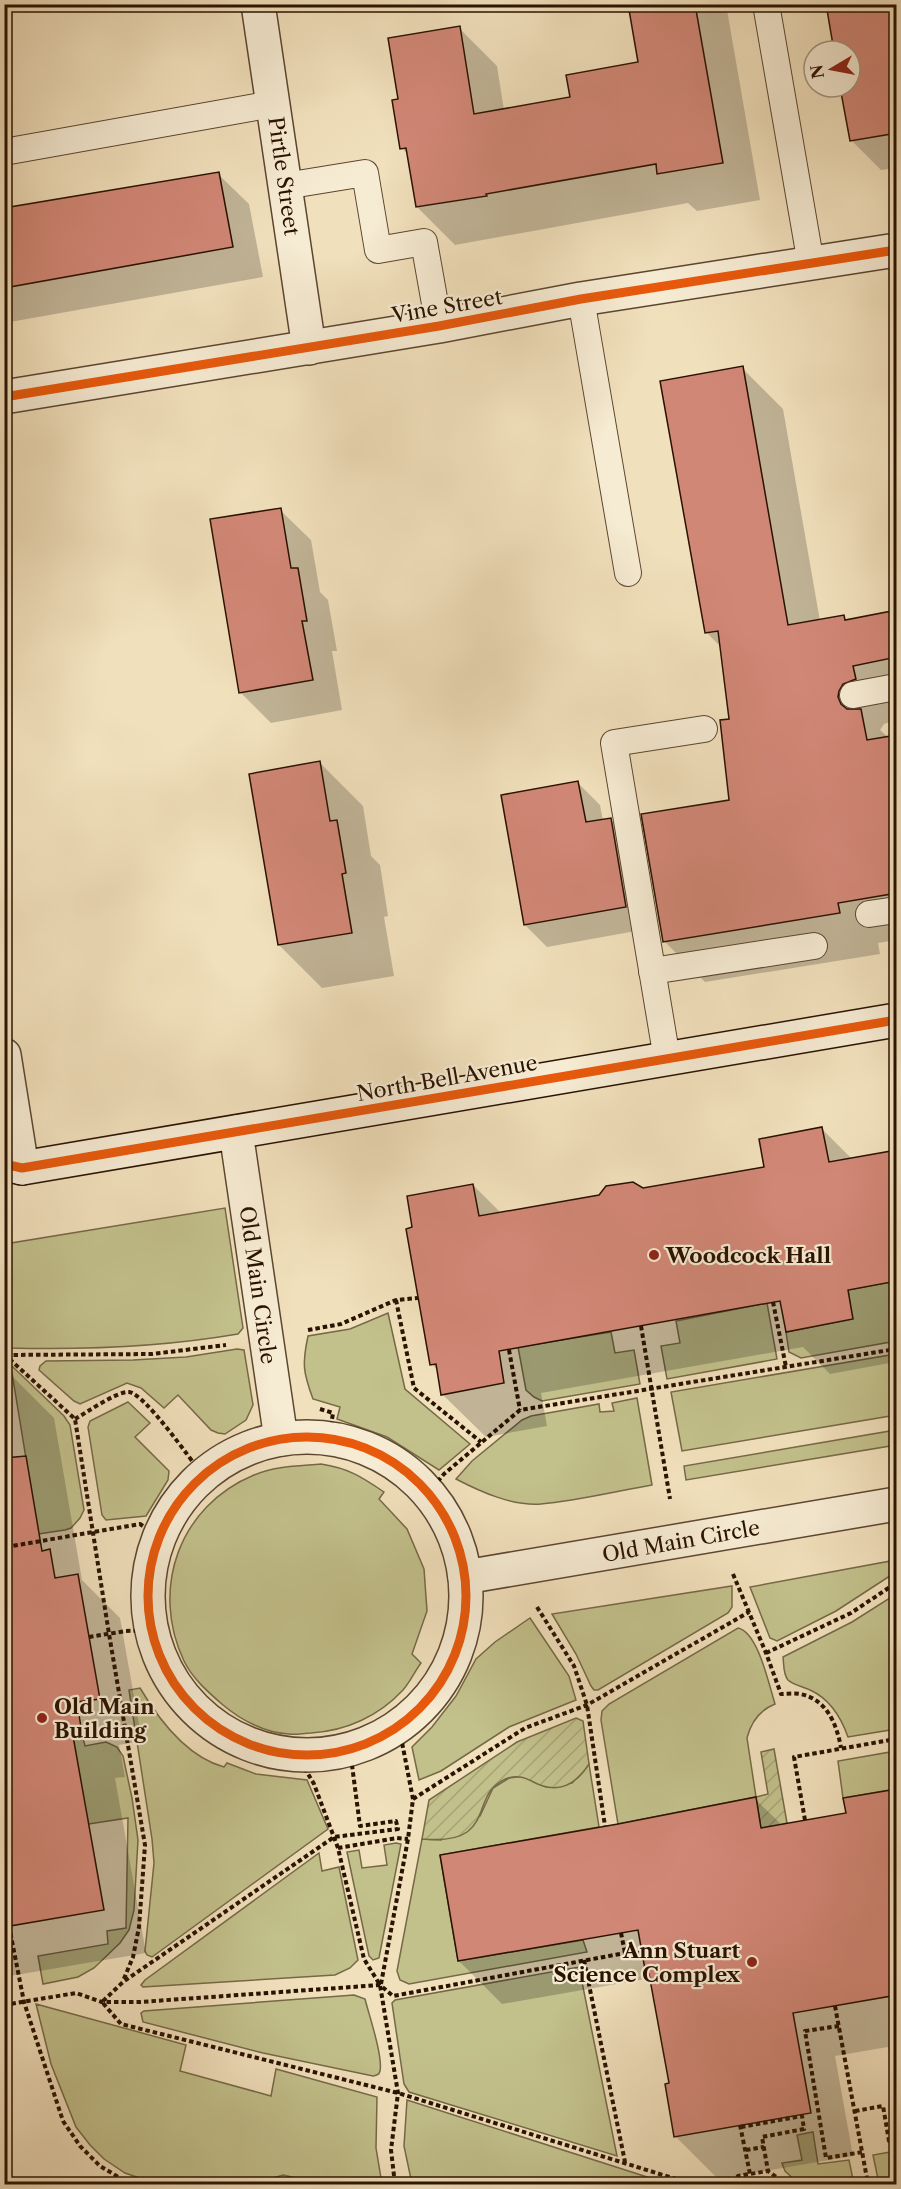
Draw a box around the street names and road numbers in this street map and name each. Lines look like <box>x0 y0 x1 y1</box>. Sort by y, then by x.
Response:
street label: Pirtle Street <box>263 115 305 238</box>
street label: Vine Street <box>389 284 505 328</box>
street label: North Bell Avenue <box>355 1050 539 1106</box>
street label: Old Main Circle <box>235 1204 281 1366</box>
street label: Old Main Circle <box>600 1515 762 1567</box>

